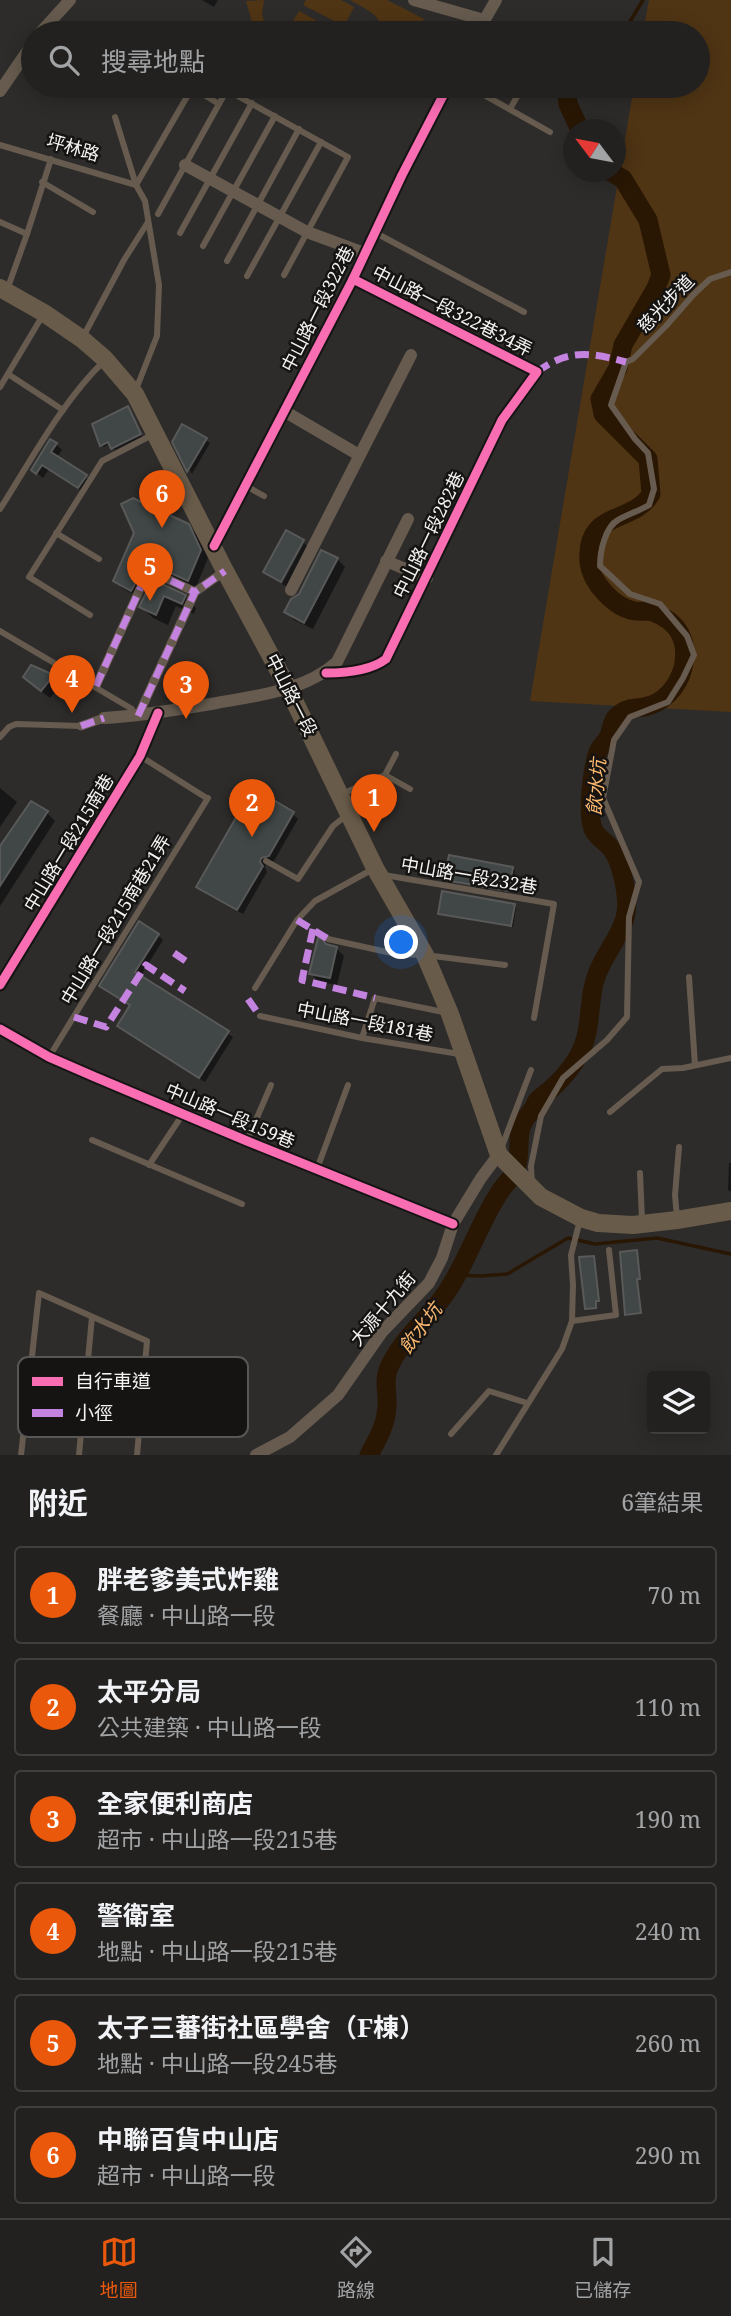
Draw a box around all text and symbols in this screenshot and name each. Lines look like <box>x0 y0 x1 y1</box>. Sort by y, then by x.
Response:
search box <box>21 21 710 98</box>
icon: search <box>45 41 83 79</box>
text: 搜尋地點 <box>101 43 205 79</box>
north arrow <box>563 119 626 182</box>
street label: 坪林路 <box>44 128 103 166</box>
street label: 中山路一段322巷 <box>275 242 359 376</box>
street label: 中山路一段322巷34弄 <box>368 259 536 361</box>
street label: 慈光步道 <box>632 269 699 338</box>
street label: 中山路一段282巷 <box>387 467 469 602</box>
pin: 6 <box>139 470 185 528</box>
pin: 5 <box>127 543 173 601</box>
street label: 中山路一段 <box>261 649 323 740</box>
pin: 4 <box>49 655 95 713</box>
pin: 3 <box>163 661 209 719</box>
water label: 飲水坑 <box>581 754 612 817</box>
street label: 中山路一段215南巷 <box>18 769 119 916</box>
pin: 1 <box>351 774 397 832</box>
pin: 2 <box>229 779 275 837</box>
street label: 中山路一段215南巷21弄 <box>55 830 175 1009</box>
street label: 中山路一段232巷 <box>399 851 539 899</box>
your location <box>384 925 418 959</box>
street label: 中山路一段181巷 <box>295 996 435 1046</box>
street label: 中山路一段159巷 <box>162 1077 299 1153</box>
street label: 大源十九街 <box>344 1266 420 1351</box>
water label: 飲水坑 <box>392 1295 449 1359</box>
legend <box>18 1357 248 1437</box>
text: 自行車道 <box>75 1368 151 1394</box>
map controls <box>647 1371 710 1434</box>
button: layers <box>647 1371 710 1434</box>
text: 小徑 <box>75 1400 113 1426</box>
text: 附近 <box>28 1482 88 1523</box>
text: 6筆結果 <box>621 1486 703 1518</box>
text: 胖老爹美式炸雞 <box>97 1561 279 1597</box>
text: 1 <box>47 1579 60 1611</box>
text: 70 m <box>648 1579 701 1611</box>
text: 餐廳 · 中山路一段 <box>97 1599 276 1631</box>
text: 太平分局 <box>97 1673 201 1709</box>
text: 2 <box>47 1691 60 1723</box>
text: 110 m <box>635 1691 701 1723</box>
text: 公共建築 · 中山路一段 <box>97 1711 322 1743</box>
text: 全家便利商店 <box>97 1785 253 1821</box>
text: 3 <box>47 1803 60 1835</box>
text: 190 m <box>635 1803 701 1835</box>
text: 超市 · 中山路一段215巷 <box>97 1823 337 1855</box>
text: 警衛室 <box>97 1897 175 1933</box>
text: 4 <box>47 1915 60 1947</box>
text: 240 m <box>635 1915 701 1947</box>
text: 地點 · 中山路一段215巷 <box>97 1935 337 1967</box>
text: 太子三蕃街社區學舍（F棟） <box>97 2009 425 2045</box>
text: 5 <box>47 2027 60 2059</box>
text: 260 m <box>635 2027 701 2059</box>
text: 地點 · 中山路一段245巷 <box>97 2047 337 2079</box>
text: 中聯百貨中山店 <box>97 2121 279 2157</box>
text: 6 <box>47 2139 60 2171</box>
text: 290 m <box>635 2139 701 2171</box>
text: 超市 · 中山路一段 <box>97 2159 276 2191</box>
tab: 地圖 <box>100 2233 138 2303</box>
tab: 路線 <box>337 2233 375 2303</box>
tab: 已儲存 <box>574 2233 631 2303</box>

